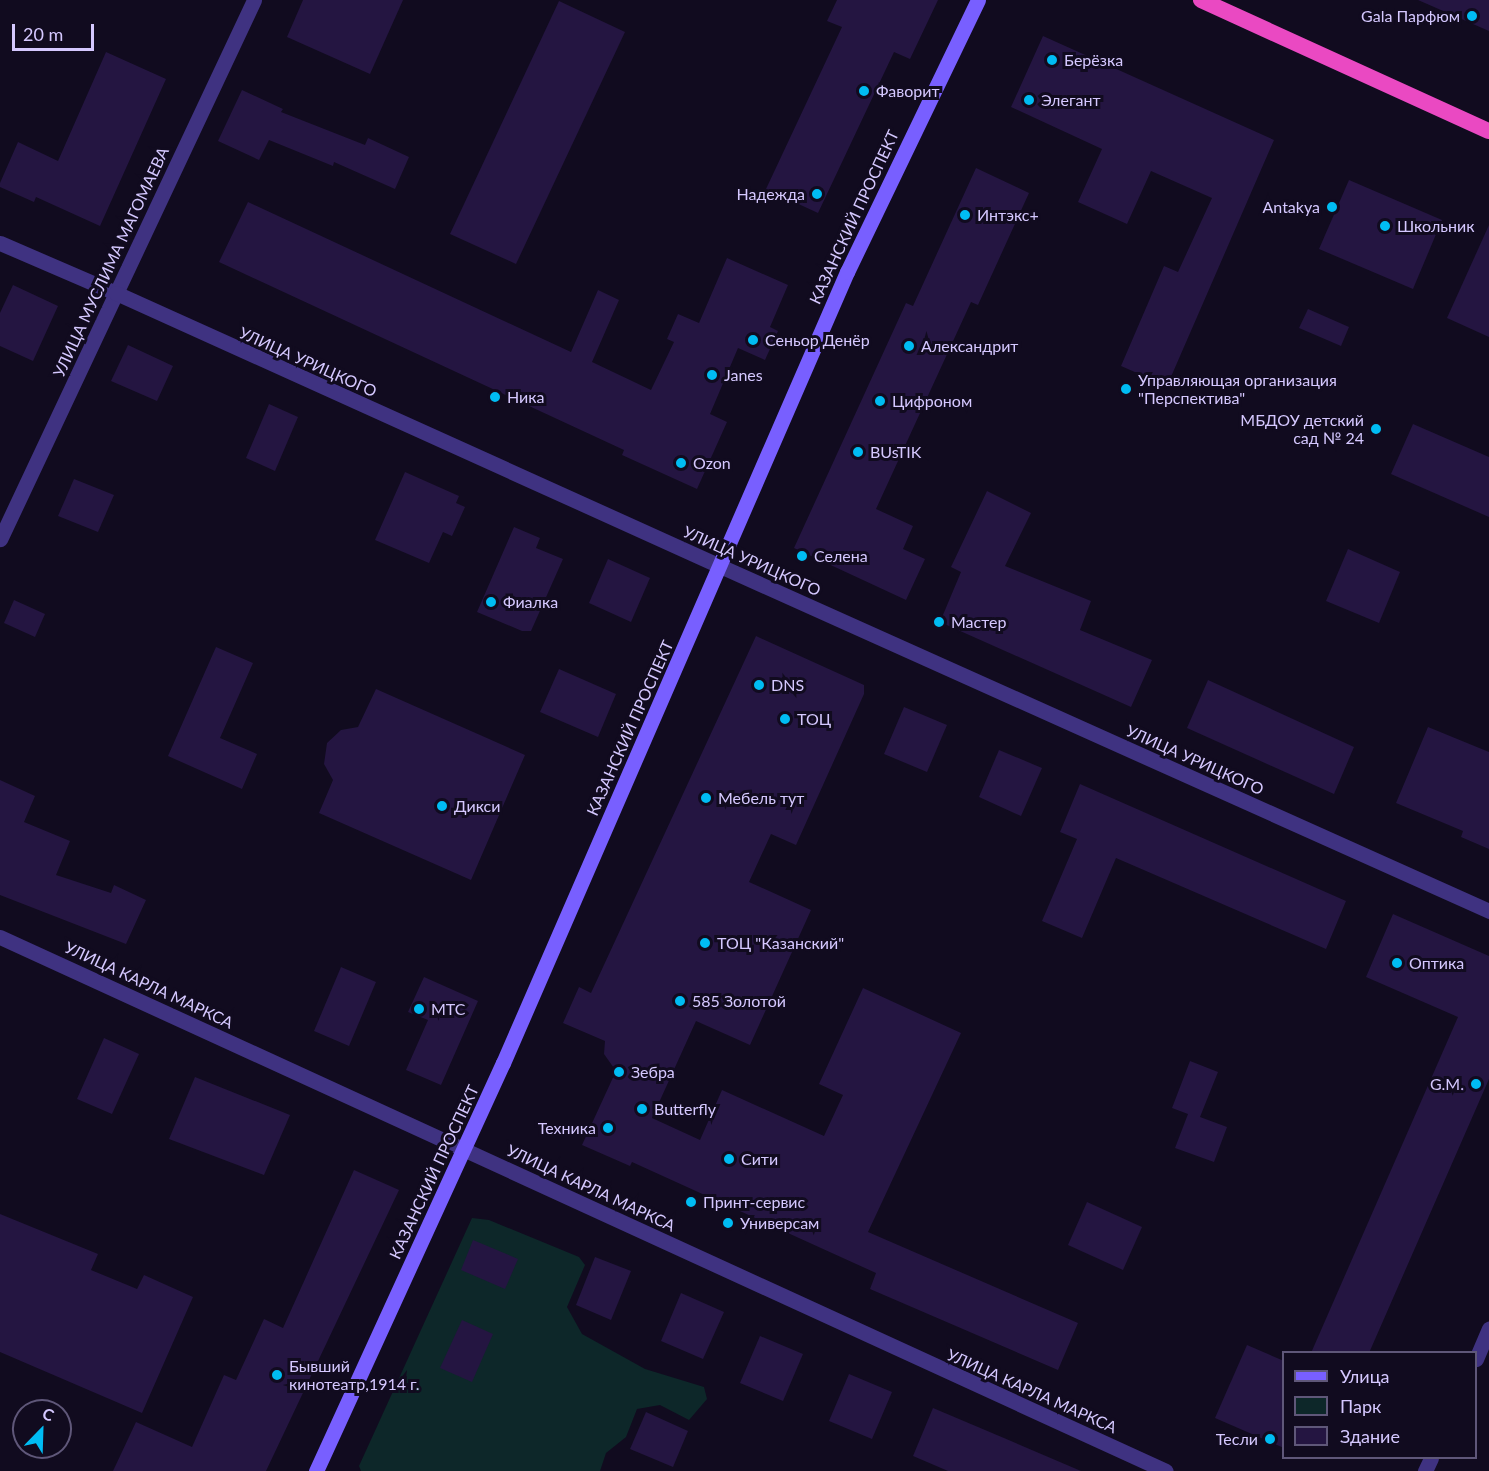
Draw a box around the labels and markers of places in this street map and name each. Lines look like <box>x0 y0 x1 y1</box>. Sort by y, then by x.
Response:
place label: Gala Парфюм <box>1361 6 1460 26</box>
marker: Gala Парфюм <box>1465 9 1479 23</box>
place label: Берёзка <box>1064 50 1123 70</box>
marker: Берёзка <box>1045 53 1059 67</box>
place label: Фаворит <box>876 81 940 101</box>
marker: Фаворит <box>857 84 871 98</box>
place label: Элегант <box>1041 90 1100 110</box>
marker: Элегант <box>1022 93 1036 107</box>
place label: Надежда <box>736 184 805 204</box>
marker: Надежда <box>810 187 824 201</box>
place label: Antakya <box>1263 197 1320 217</box>
marker: Antakya <box>1325 200 1339 214</box>
place label: Интэкс+ <box>977 205 1039 225</box>
marker: Интэкс+ <box>958 208 972 222</box>
place label: Школьник <box>1397 216 1474 236</box>
marker: Школьник <box>1378 219 1392 233</box>
place label: Сеньор Денёр <box>765 330 870 350</box>
marker: Сеньор Денёр <box>746 333 760 347</box>
place label: Александрит <box>921 336 1018 356</box>
marker: Александрит <box>902 339 916 353</box>
place label: Janes <box>724 365 763 385</box>
marker: Janes <box>705 368 719 382</box>
place label: Управляющая организация "Перспектива" <box>1138 370 1337 408</box>
marker: Управляющая организация "Перспектива" <box>1119 382 1133 396</box>
place label: Ника <box>507 387 545 407</box>
marker: Ника <box>488 390 502 404</box>
place label: Цифроном <box>892 391 972 411</box>
marker: Цифроном <box>873 394 887 408</box>
place label: МБДОУ детский сад № 24 <box>1240 410 1364 448</box>
marker: МБДОУ детский сад № 24 <box>1369 422 1383 436</box>
place label: BUsTIK <box>870 442 921 462</box>
marker: BUsTIK <box>851 445 865 459</box>
place label: Ozon <box>693 453 731 473</box>
marker: Ozon <box>674 456 688 470</box>
place label: Селена <box>814 546 868 566</box>
marker: Селена <box>795 549 809 563</box>
place label: Фиалка <box>503 592 558 612</box>
marker: Фиалка <box>484 595 498 609</box>
place label: Мастер <box>951 612 1006 632</box>
marker: Мастер <box>932 615 946 629</box>
place label: DNS <box>771 675 804 695</box>
marker: DNS <box>752 678 766 692</box>
place label: ТОЦ <box>797 709 831 729</box>
marker: ТОЦ <box>778 712 792 726</box>
place label: Мебель тут <box>718 788 804 808</box>
marker: Мебель тут <box>699 791 713 805</box>
place label: Дикси <box>454 796 500 816</box>
marker: Дикси <box>435 799 449 813</box>
place label: ТОЦ "Казанский" <box>717 933 844 953</box>
marker: ТОЦ "Казанский" <box>698 936 712 950</box>
place label: Оптика <box>1409 953 1464 973</box>
marker: Оптика <box>1390 956 1404 970</box>
place label: 585 Золотой <box>692 991 786 1011</box>
marker: 585 Золотой <box>673 994 687 1008</box>
place label: МТС <box>431 999 465 1019</box>
marker: МТС <box>412 1002 426 1016</box>
place label: Зебра <box>631 1062 675 1082</box>
marker: Зебра <box>612 1065 626 1079</box>
place label: G.M. <box>1430 1074 1464 1094</box>
marker: G.M. <box>1469 1077 1483 1091</box>
place label: Butterfly <box>654 1099 716 1119</box>
marker: Butterfly <box>635 1102 649 1116</box>
place label: Техника <box>538 1118 596 1138</box>
marker: Техника <box>601 1121 615 1135</box>
place label: Сити <box>741 1149 778 1169</box>
marker: Сити <box>722 1152 736 1166</box>
place label: Принт-сервис <box>703 1192 805 1212</box>
marker: Принт-сервис <box>684 1195 698 1209</box>
place label: Универсам <box>740 1213 819 1233</box>
marker: Универсам <box>721 1216 735 1230</box>
place label: Бывший кинотеатр,1914 г. <box>289 1356 420 1394</box>
marker: Бывший кинотеатр,1914 г. <box>270 1368 284 1382</box>
place label: Тесли <box>1216 1429 1258 1449</box>
marker: Тесли <box>1263 1432 1277 1446</box>

